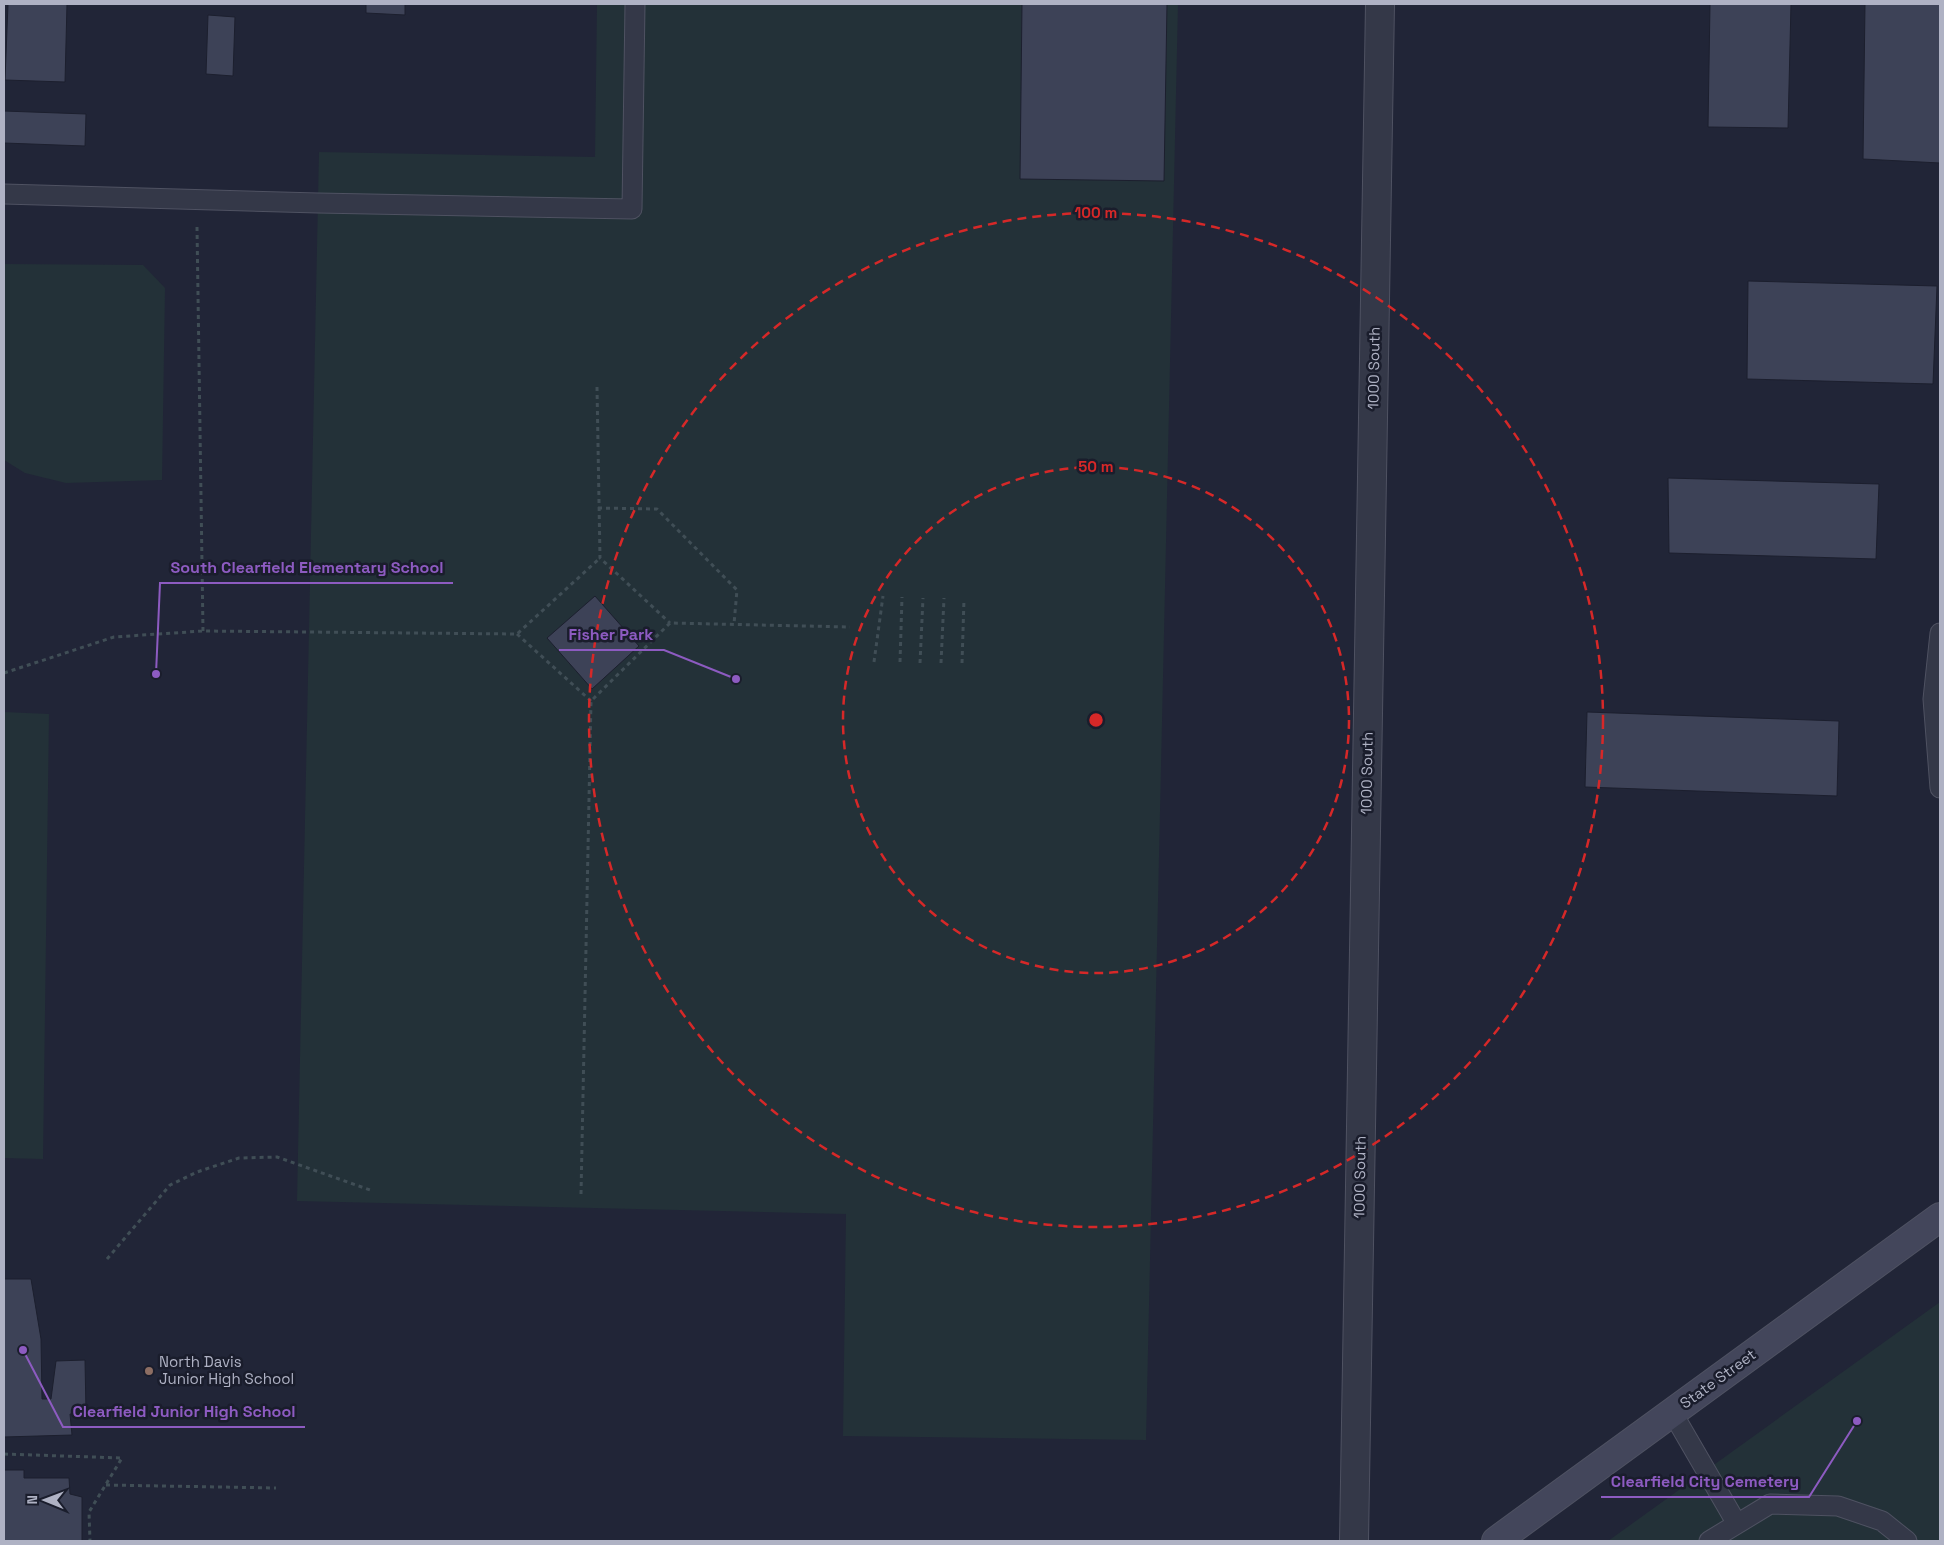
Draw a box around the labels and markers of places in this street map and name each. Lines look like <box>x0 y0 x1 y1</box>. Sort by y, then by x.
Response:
callout: South Clearfield Elementary School <box>160 552 453 583</box>
callout: Fisher Park <box>559 619 664 650</box>
centre of rings <box>1087 711 1105 729</box>
place label: North Davis Junior High School <box>159 1352 294 1388</box>
marker: North Davis Junior High School <box>143 1365 155 1377</box>
callout: Clearfield Junior High School <box>63 1396 305 1427</box>
callout: Clearfield City Cemetery <box>1601 1466 1809 1497</box>

